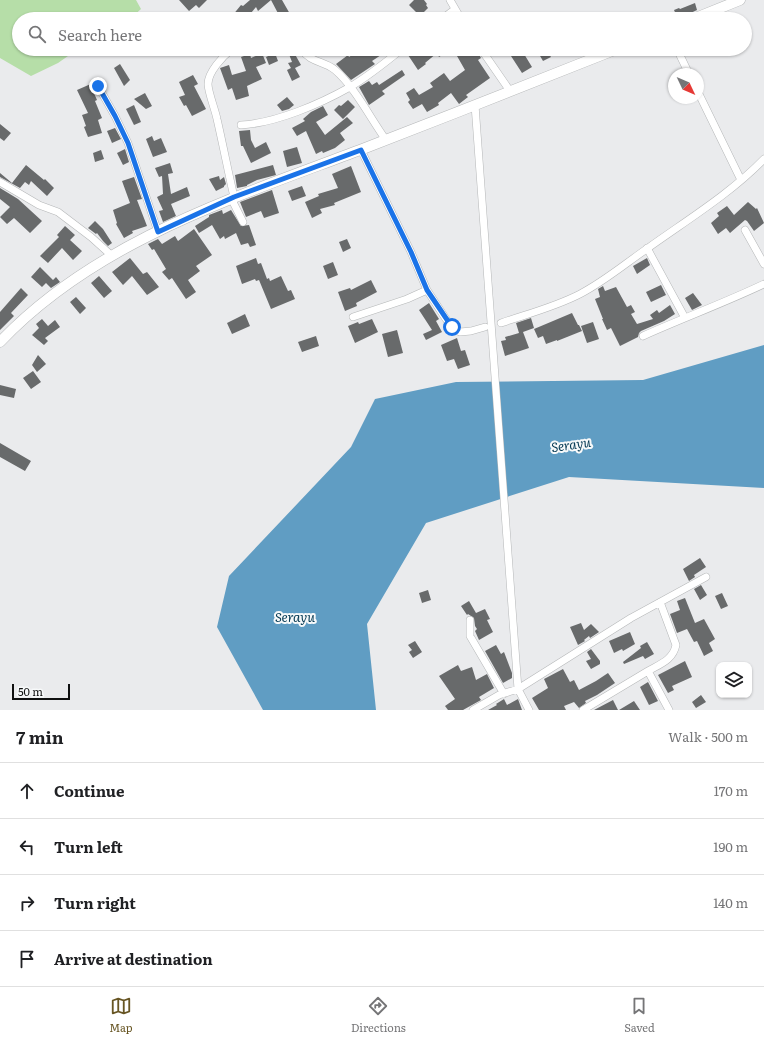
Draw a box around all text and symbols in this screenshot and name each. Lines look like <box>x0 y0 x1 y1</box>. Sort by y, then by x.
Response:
search box <box>12 12 752 56</box>
icon: search <box>26 23 48 45</box>
text: Search here <box>58 23 142 46</box>
north arrow <box>668 68 704 104</box>
route end <box>89 77 107 95</box>
route start <box>443 318 461 336</box>
water label: Serayu <box>550 432 592 456</box>
water label: Serayu <box>275 607 315 626</box>
map controls <box>716 662 752 698</box>
button: layers <box>716 662 752 698</box>
scale bar <box>12 682 70 701</box>
text: 50 m <box>18 683 43 699</box>
text: 7 min <box>16 724 64 749</box>
text: Walk · 500 m <box>668 727 748 746</box>
text: Continue <box>54 779 124 802</box>
icon: ahead <box>16 780 38 802</box>
text: 170 m <box>714 781 748 800</box>
text: Turn left <box>54 835 123 858</box>
icon: left <box>16 836 38 858</box>
text: 190 m <box>713 837 748 856</box>
text: Turn right <box>54 891 136 914</box>
icon: right <box>16 892 38 914</box>
text: 140 m <box>713 893 748 912</box>
text: Arrive at destination <box>54 947 213 970</box>
icon: arrive <box>16 948 38 970</box>
tab: Map <box>109 995 133 1035</box>
tab: Directions <box>351 995 406 1035</box>
tab: Saved <box>624 995 655 1035</box>

